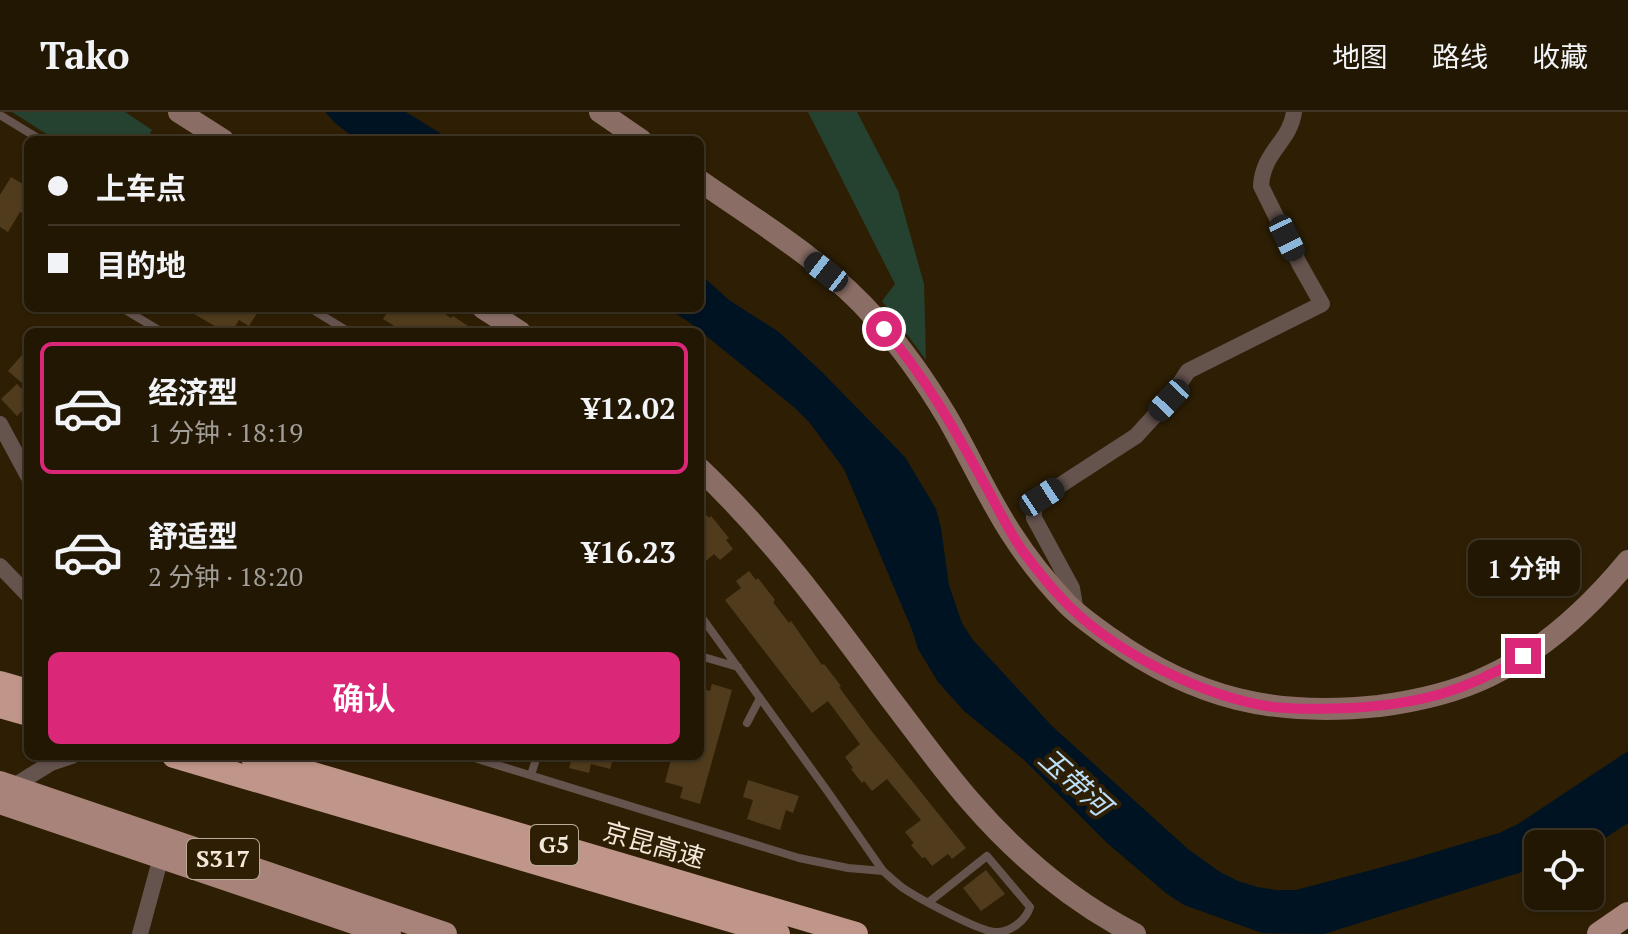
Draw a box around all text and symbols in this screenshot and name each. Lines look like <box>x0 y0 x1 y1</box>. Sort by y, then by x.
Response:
text: Tako <box>40 30 130 80</box>
text: 地图 <box>1332 38 1388 75</box>
text: 路线 <box>1432 38 1488 75</box>
text: 收藏 <box>1532 38 1588 75</box>
text: 上车点 <box>96 168 186 208</box>
car <box>1266 211 1308 265</box>
text: 目的地 <box>96 245 186 285</box>
car <box>800 248 852 296</box>
route start <box>866 311 902 347</box>
icon: car <box>52 372 124 444</box>
text: 经济型 <box>148 372 238 412</box>
car <box>1144 374 1194 426</box>
text: ¥12.02 <box>582 388 676 428</box>
text: 1 分钟 · 18:19 <box>148 415 303 449</box>
car <box>1015 474 1069 520</box>
icon: car <box>52 516 124 588</box>
text: 舒适型 <box>148 516 238 556</box>
text: ¥16.23 <box>582 532 676 572</box>
callout: 1 分钟 <box>1467 540 1579 596</box>
text: 1 分钟 <box>1487 551 1561 585</box>
text: 2 分钟 · 18:20 <box>148 559 303 593</box>
route end <box>1505 638 1541 674</box>
button: 确认 <box>48 652 680 744</box>
water label: 玉带河 <box>1032 740 1123 827</box>
street label: 京昆高速 <box>600 813 709 875</box>
road number: G5 <box>530 825 578 865</box>
map controls <box>1524 830 1604 910</box>
button: locate <box>1524 830 1604 910</box>
road number: S317 <box>187 839 259 879</box>

